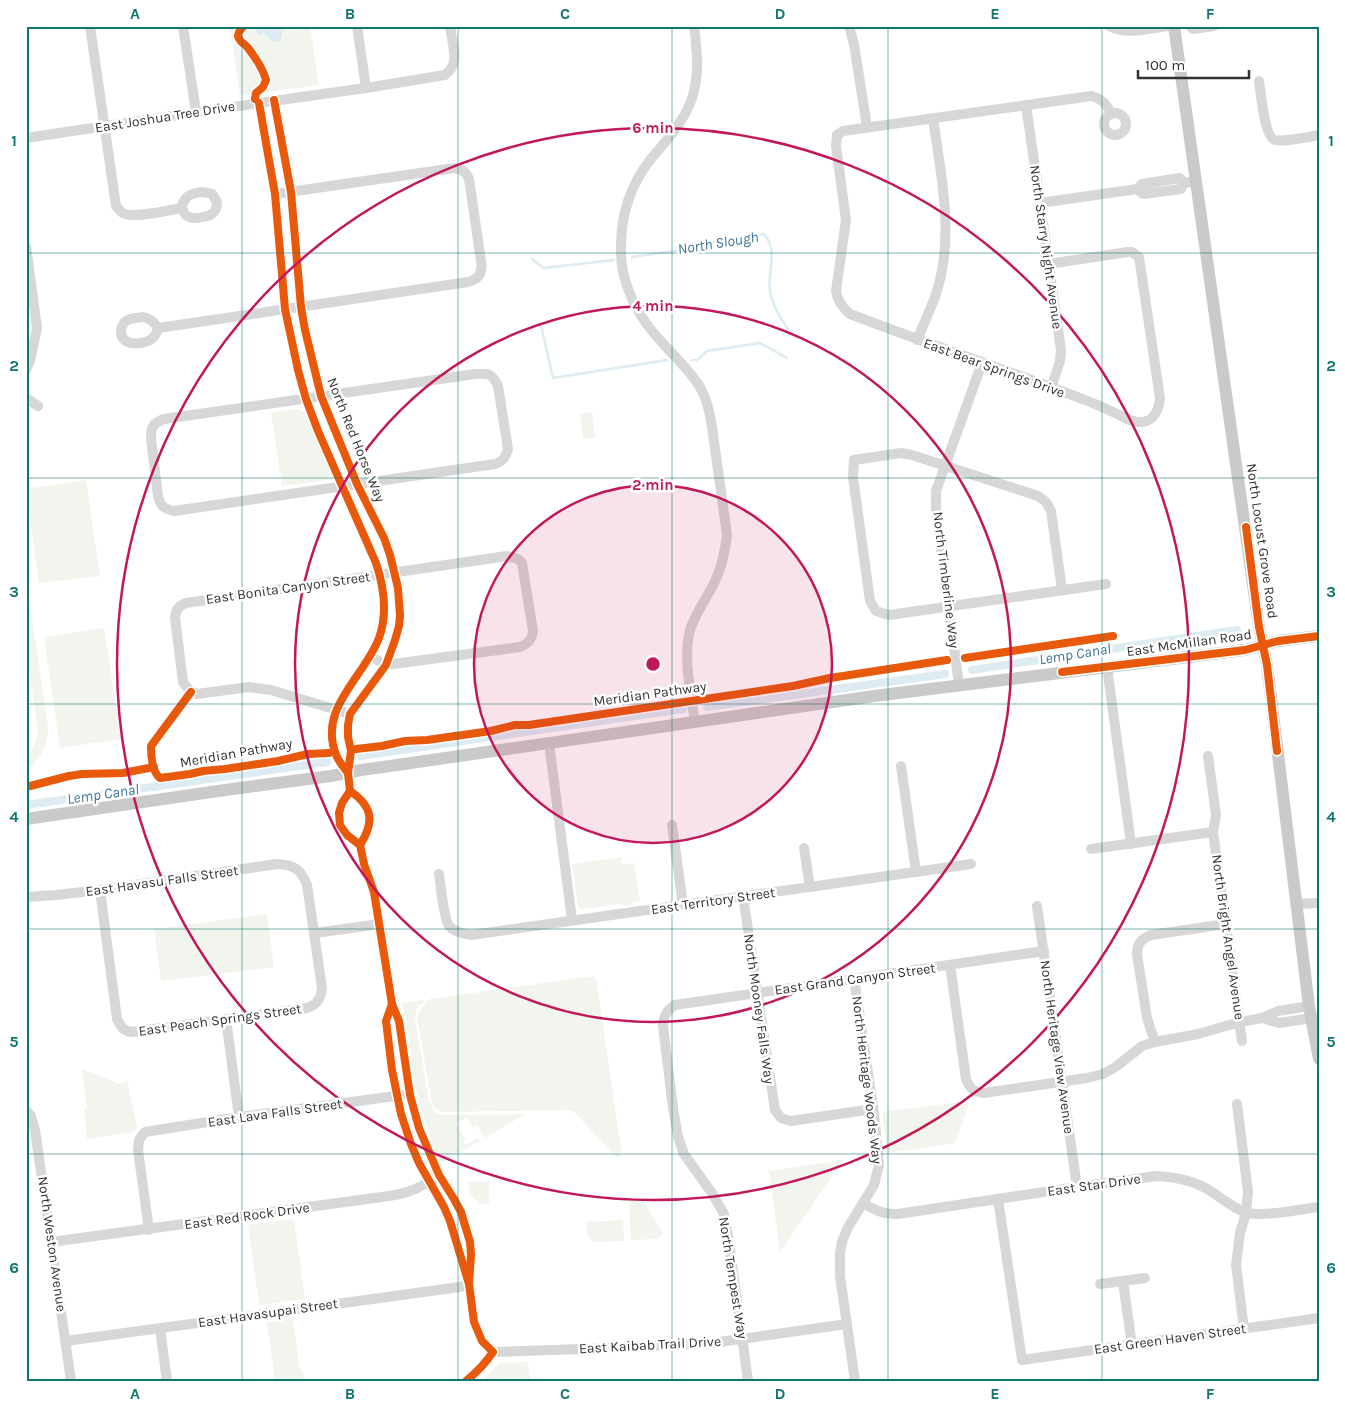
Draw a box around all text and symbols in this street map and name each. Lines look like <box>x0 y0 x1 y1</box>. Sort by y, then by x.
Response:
text: A <box>130 4 140 23</box>
text: B <box>345 4 355 23</box>
text: C <box>560 4 570 23</box>
text: D <box>775 4 786 23</box>
text: E <box>990 4 1000 23</box>
text: F <box>1206 4 1215 23</box>
scale bar <box>1138 48 1249 80</box>
text: 100 m <box>1145 56 1185 74</box>
street label: East Joshua Tree Drive <box>94 98 236 136</box>
text: 6 min <box>632 119 674 137</box>
text: 1 <box>11 131 17 150</box>
text: 1 <box>1328 131 1334 150</box>
street label: North Starry Night Avenue <box>1026 164 1066 330</box>
water label: North Slough <box>676 228 760 258</box>
text: 4 min <box>632 297 674 315</box>
street label: East Bear Springs Drive <box>921 335 1067 401</box>
text: 2 <box>9 356 19 375</box>
text: 2 <box>1326 356 1336 375</box>
street label: North Red Horse Way <box>323 375 389 505</box>
street label: North Locust Grove Road <box>1243 462 1281 620</box>
text: 2 min <box>632 476 674 494</box>
street label: North Timberline Way <box>929 511 963 650</box>
street label: East Bonita Canyon Street <box>205 568 371 608</box>
text: 3 <box>9 582 19 601</box>
text: 3 <box>1326 582 1336 601</box>
street label: East McMillan Road <box>1125 626 1253 660</box>
water label: Lemp Canal <box>1038 639 1112 669</box>
centre of rings <box>644 655 662 673</box>
street label: Meridian Pathway <box>592 678 708 710</box>
street label: Meridian Pathway <box>179 735 294 771</box>
water label: Lemp Canal <box>66 780 140 808</box>
text: 4 <box>9 807 19 826</box>
text: 4 <box>1326 807 1336 826</box>
street label: North Bright Angel Avenue <box>1208 853 1248 1021</box>
street label: East Havasu Falls Street <box>84 862 240 900</box>
street label: East Territory Street <box>650 884 776 918</box>
street label: North Mooney Falls Way <box>740 933 778 1086</box>
street label: East Grand Canyon Street <box>773 959 937 999</box>
street label: North Heritage View Avenue <box>1036 959 1078 1135</box>
street label: North Heritage Woods Way <box>848 995 886 1165</box>
street label: East Peach Springs Street <box>137 1000 303 1040</box>
text: 5 <box>9 1032 19 1051</box>
text: 5 <box>1326 1032 1336 1051</box>
street label: East Lava Falls Street <box>207 1095 343 1131</box>
street label: East Star Drive <box>1046 1170 1142 1200</box>
street label: North Weston Avenue <box>34 1175 70 1313</box>
street label: East Red Rock Drive <box>183 1199 311 1233</box>
street label: North Tempest Way <box>715 1216 751 1341</box>
text: 6 <box>9 1258 19 1277</box>
text: 6 <box>1326 1258 1336 1277</box>
street label: East Havasupai Street <box>197 1295 339 1331</box>
street label: East Green Haven Street <box>1093 1320 1247 1358</box>
street label: East Kaibab Trail Drive <box>578 1333 722 1357</box>
text: A <box>130 1384 140 1403</box>
text: B <box>345 1384 355 1403</box>
text: C <box>560 1384 570 1403</box>
text: D <box>775 1384 786 1403</box>
text: E <box>990 1384 1000 1403</box>
text: F <box>1206 1384 1215 1403</box>

